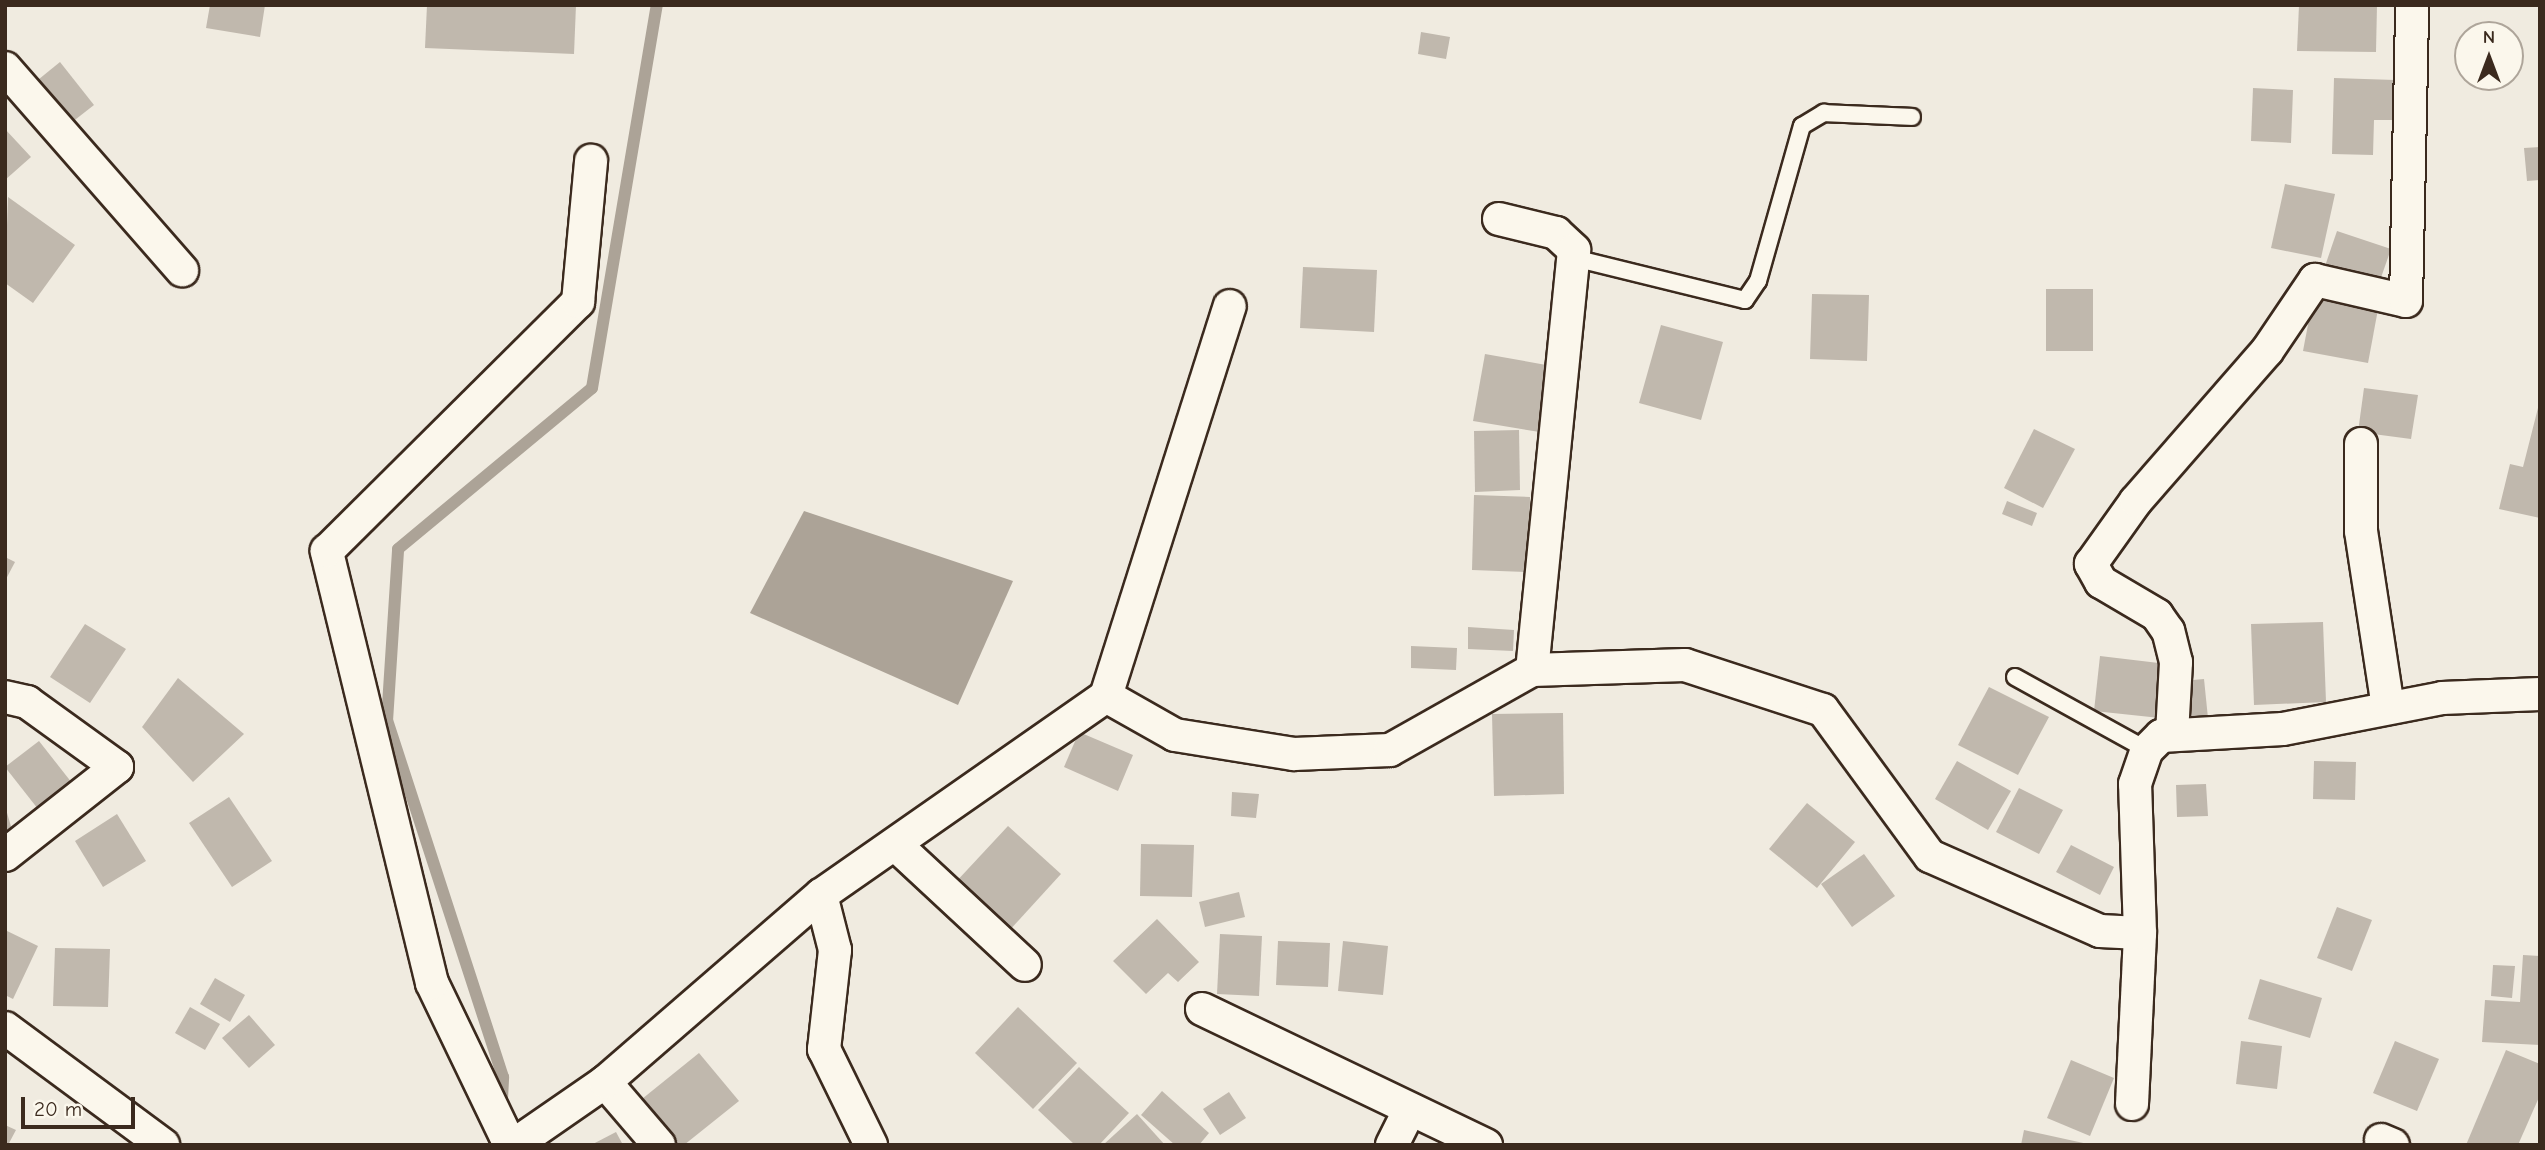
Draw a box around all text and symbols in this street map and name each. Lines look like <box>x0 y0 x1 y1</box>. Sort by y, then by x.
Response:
north arrow <box>2454 21 2524 91</box>
text: N <box>2483 26 2495 48</box>
scale bar <box>24 1084 138 1128</box>
text: 20 m <box>34 1097 82 1121</box>

